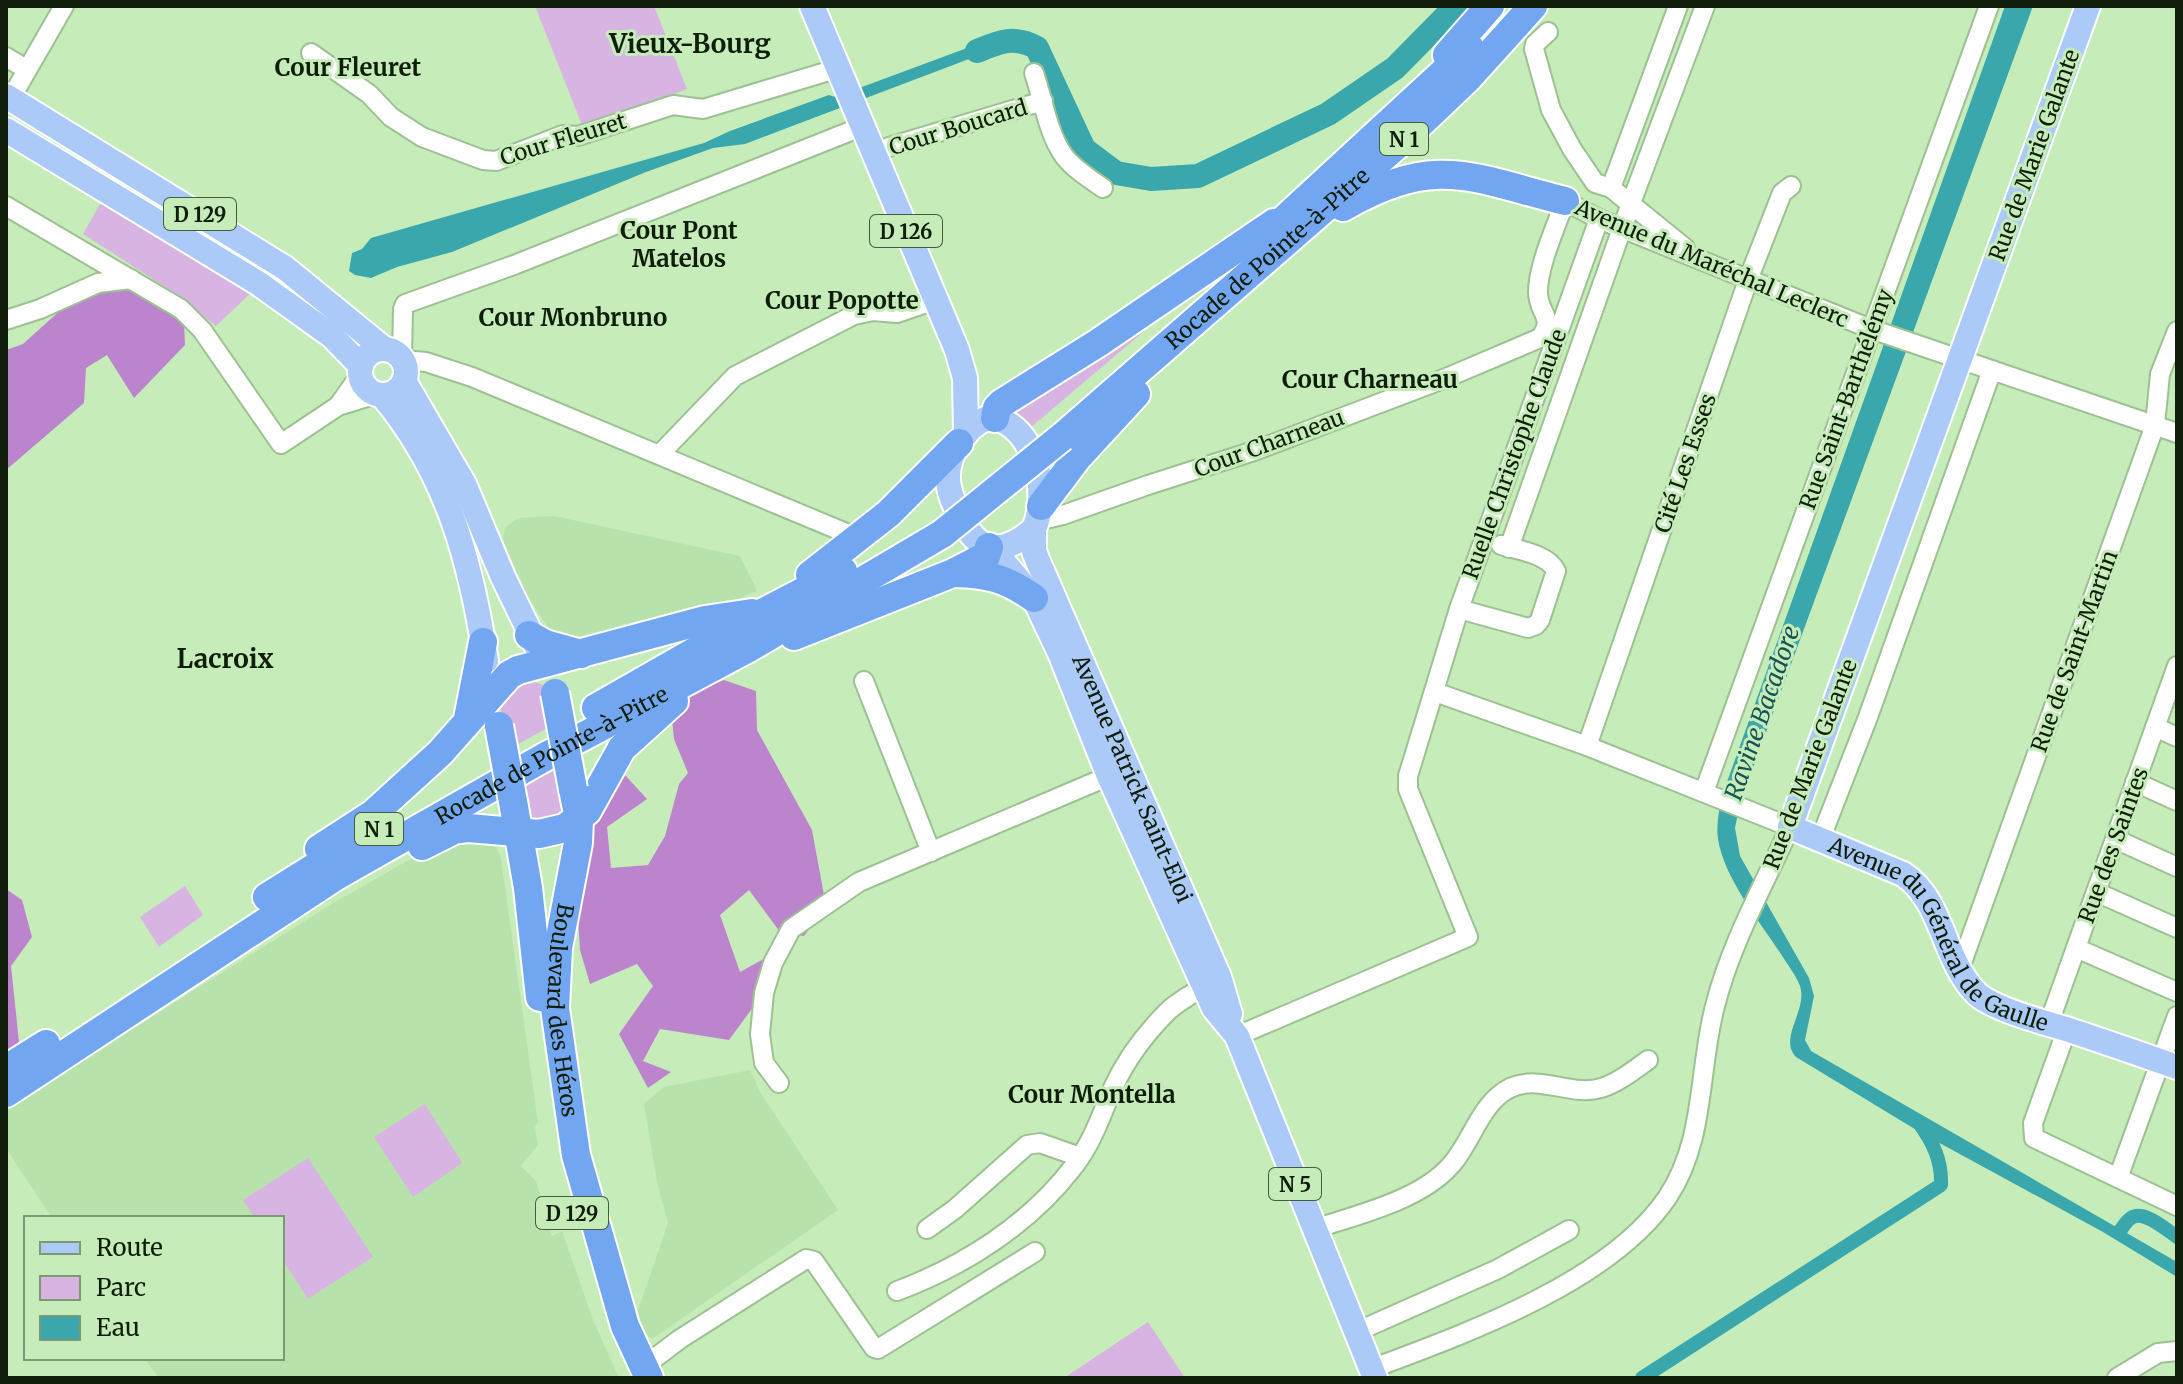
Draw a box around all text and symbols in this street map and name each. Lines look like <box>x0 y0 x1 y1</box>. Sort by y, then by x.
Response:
district label: Vieux-Bourg <box>608 27 771 60</box>
street label: Rue de Marie Galante <box>1983 45 2085 265</box>
district label: Cour Fleuret <box>275 52 421 83</box>
street label: Cour Boucard <box>886 93 1030 161</box>
street label: Cour Fleuret <box>496 106 630 171</box>
road number: N 1 <box>1380 123 1428 155</box>
street label: Rocade de Pointe-à-Pitre <box>1159 162 1375 355</box>
street label: Avenue du Maréchal Leclerc <box>1570 192 1853 333</box>
road number: D 129 <box>164 198 236 230</box>
district label: Cour Pont Matelos <box>620 215 738 274</box>
road number: D 126 <box>870 215 942 247</box>
district label: Cour Popotte <box>765 285 919 316</box>
street label: Rue Saint-Barthélémy <box>1793 285 1899 513</box>
district label: Cour Monbruno <box>479 302 667 333</box>
street label: Ruelle Christophe Claude <box>1456 325 1572 583</box>
district label: Cour Charneau <box>1282 364 1458 395</box>
street label: Cité Les Esses <box>1648 390 1722 536</box>
street label: Cour Charneau <box>1190 403 1348 483</box>
street label: Rue de Saint-Martin <box>2024 546 2124 756</box>
water label: Ravine Bacadore <box>1718 622 1806 804</box>
district label: Lacroix <box>176 642 274 675</box>
street label: Avenue Patrick Saint-Eloi <box>1066 649 1199 907</box>
street label: Rue de Marie Galante <box>1757 655 1863 873</box>
street label: Rocade de Pointe-à-Pitre <box>430 680 673 831</box>
street label: Rue des Saintes <box>2072 763 2154 927</box>
road number: N 1 <box>355 813 403 845</box>
street label: Avenue du Général de Gaulle <box>1823 830 2052 1037</box>
street label: Boulevard des Héros <box>541 901 584 1119</box>
district label: Cour Montella <box>1008 1079 1176 1110</box>
road number: N 5 <box>1269 1168 1321 1200</box>
road number: D 129 <box>536 1197 608 1229</box>
legend <box>24 1216 284 1360</box>
text: Route <box>96 1232 163 1263</box>
text: Parc <box>96 1272 146 1303</box>
text: Eau <box>96 1312 140 1343</box>

